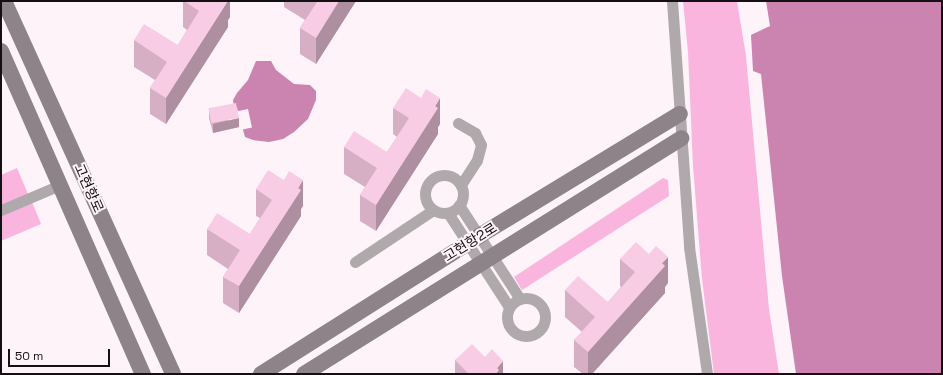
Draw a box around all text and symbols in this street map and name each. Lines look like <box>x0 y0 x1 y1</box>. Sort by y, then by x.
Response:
street label: 고현항로 <box>71 161 107 215</box>
street label: 고현항2로 <box>440 219 500 265</box>
scale bar <box>10 341 112 367</box>
text: 50 m <box>15 348 43 364</box>

